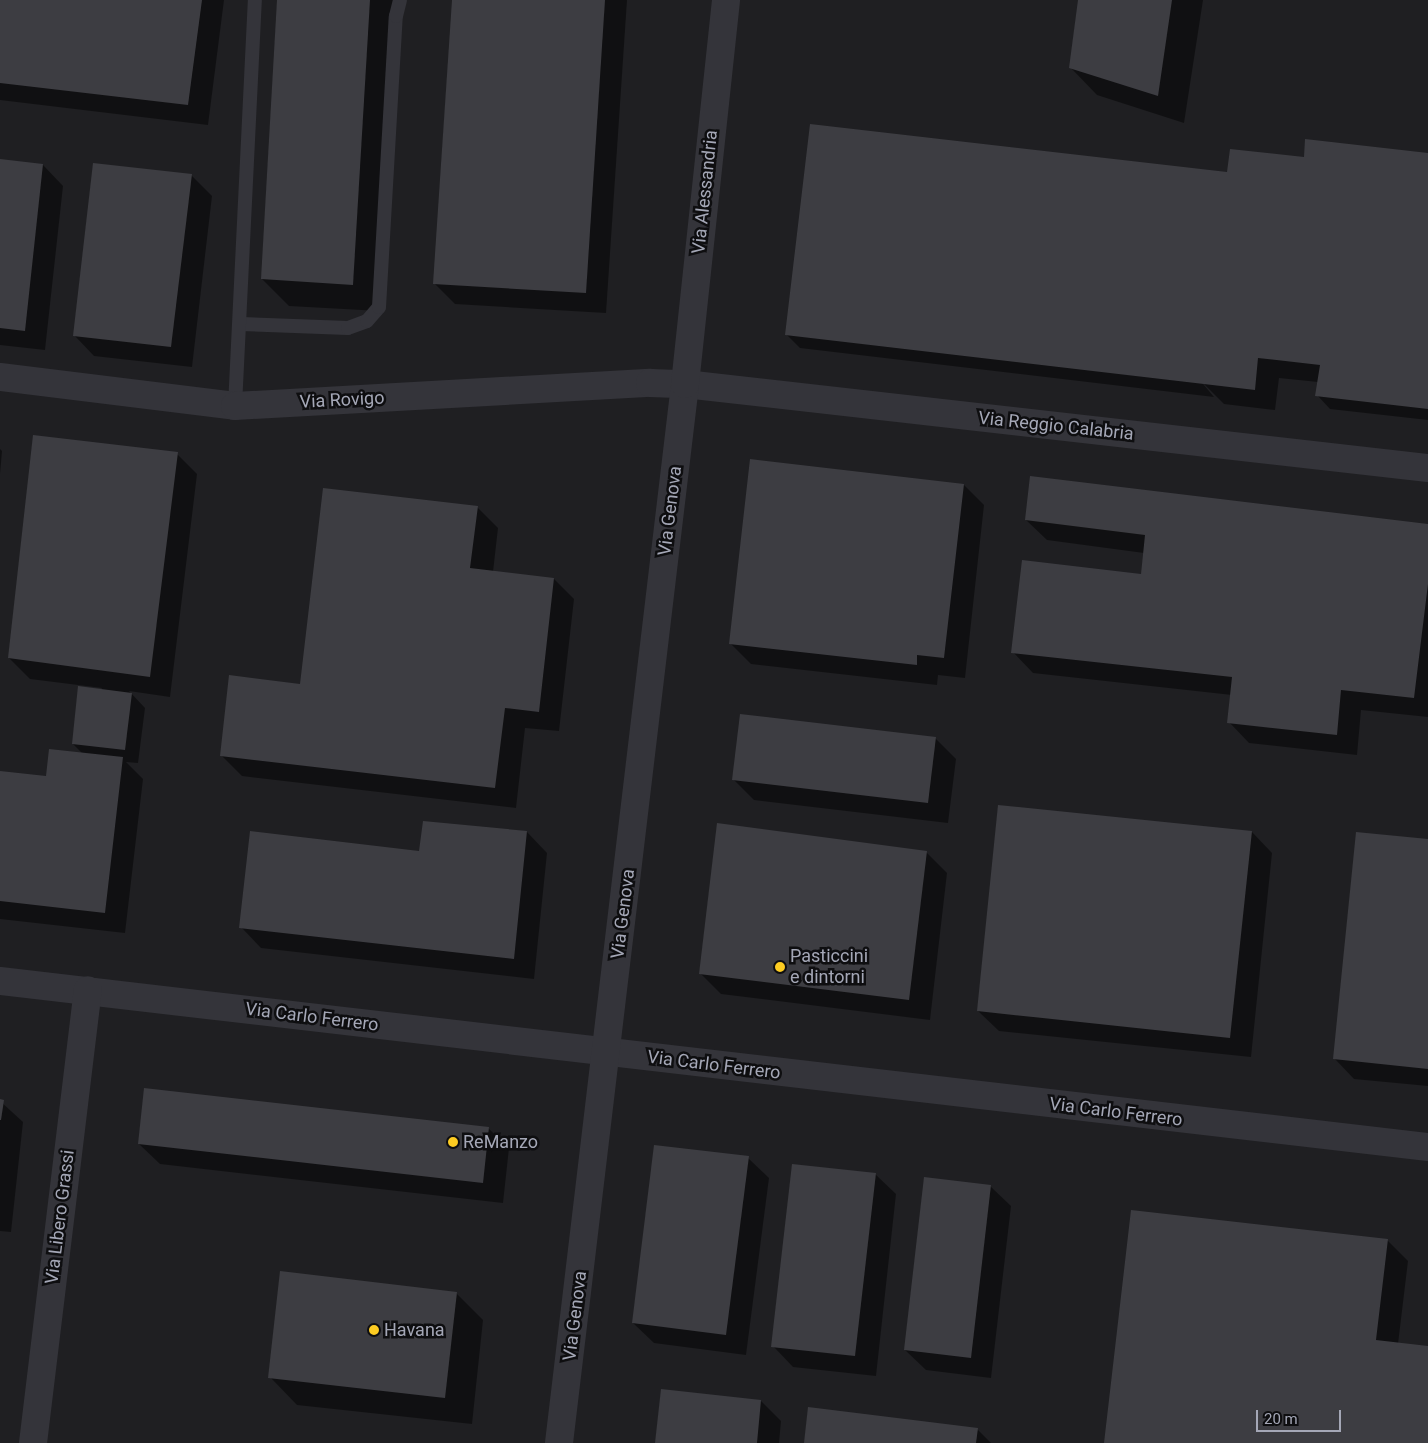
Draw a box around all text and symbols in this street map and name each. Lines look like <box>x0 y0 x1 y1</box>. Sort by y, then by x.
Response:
street label: Via Alessandria <box>688 129 722 255</box>
street label: Via Rovigo <box>299 387 385 413</box>
street label: Via Reggio Calabria <box>977 407 1135 445</box>
street label: Via Genova <box>654 465 686 557</box>
street label: Via Genova <box>607 868 639 960</box>
place label: Pasticcini e dintorni <box>790 946 868 989</box>
marker: Pasticcini e dintorni <box>774 961 786 973</box>
street label: Via Carlo Ferrero <box>244 998 380 1036</box>
street label: Via Carlo Ferrero <box>646 1046 782 1084</box>
street label: Via Carlo Ferrero <box>1048 1093 1184 1131</box>
place label: ReManzo <box>463 1131 538 1153</box>
marker: ReManzo <box>447 1136 459 1148</box>
street label: Via Libero Grassi <box>41 1149 79 1285</box>
street label: Via Genova <box>559 1270 591 1362</box>
place label: Havana <box>384 1319 445 1341</box>
marker: Havana <box>368 1324 380 1336</box>
scale bar <box>1258 1400 1343 1432</box>
text: 20 m <box>1264 1410 1298 1428</box>

